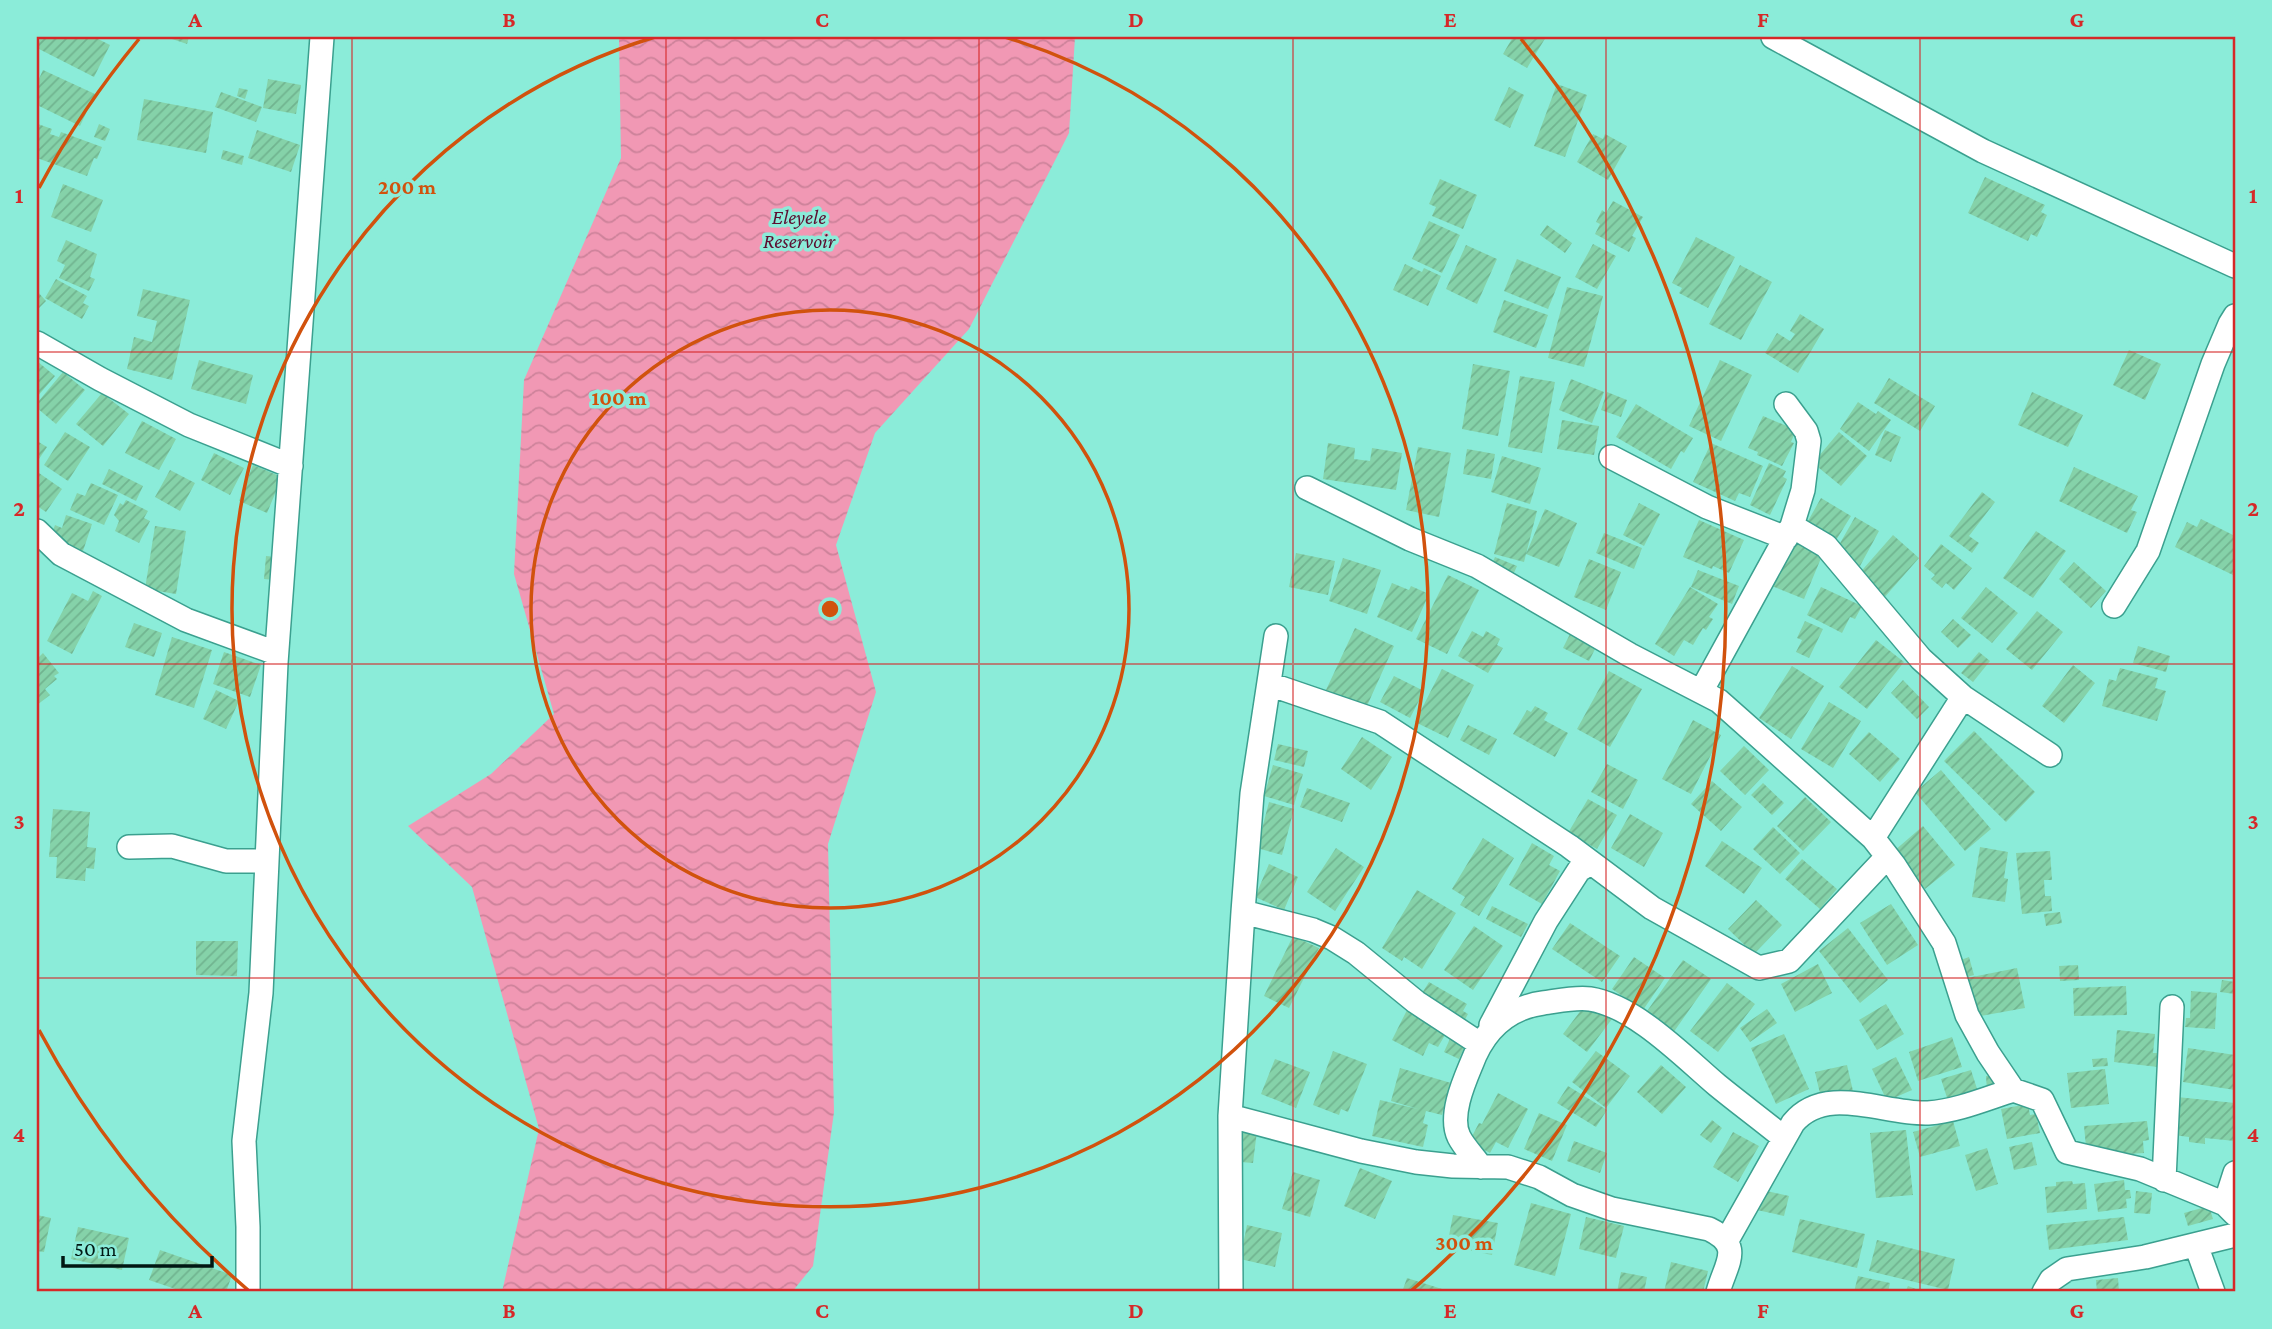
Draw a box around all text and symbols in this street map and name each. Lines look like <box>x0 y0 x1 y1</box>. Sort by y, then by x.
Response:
text: A <box>187 6 202 32</box>
text: B <box>502 6 516 32</box>
text: C <box>815 6 829 32</box>
text: D <box>1128 6 1144 32</box>
text: E <box>1443 6 1457 32</box>
text: F <box>1757 6 1769 32</box>
text: G <box>2070 6 2085 32</box>
text: 200 m <box>378 175 436 199</box>
text: 1 <box>15 182 24 208</box>
text: 1 <box>2249 182 2258 208</box>
water label: Eleyele Reservoir <box>763 205 836 253</box>
text: 100 m <box>591 386 647 410</box>
text: 2 <box>13 495 25 521</box>
text: 2 <box>2247 495 2259 521</box>
centre of rings <box>818 597 842 621</box>
text: 3 <box>13 808 25 834</box>
text: 3 <box>2247 808 2259 834</box>
text: 4 <box>13 1121 25 1147</box>
text: 4 <box>2247 1121 2259 1147</box>
scale bar <box>63 1224 212 1268</box>
text: 300 m <box>1435 1231 1493 1255</box>
text: 50 m <box>74 1237 117 1261</box>
text: A <box>187 1297 202 1323</box>
text: B <box>502 1297 516 1323</box>
text: C <box>815 1297 829 1323</box>
text: D <box>1128 1297 1144 1323</box>
text: E <box>1443 1297 1457 1323</box>
text: F <box>1757 1297 1769 1323</box>
text: G <box>2070 1297 2085 1323</box>

